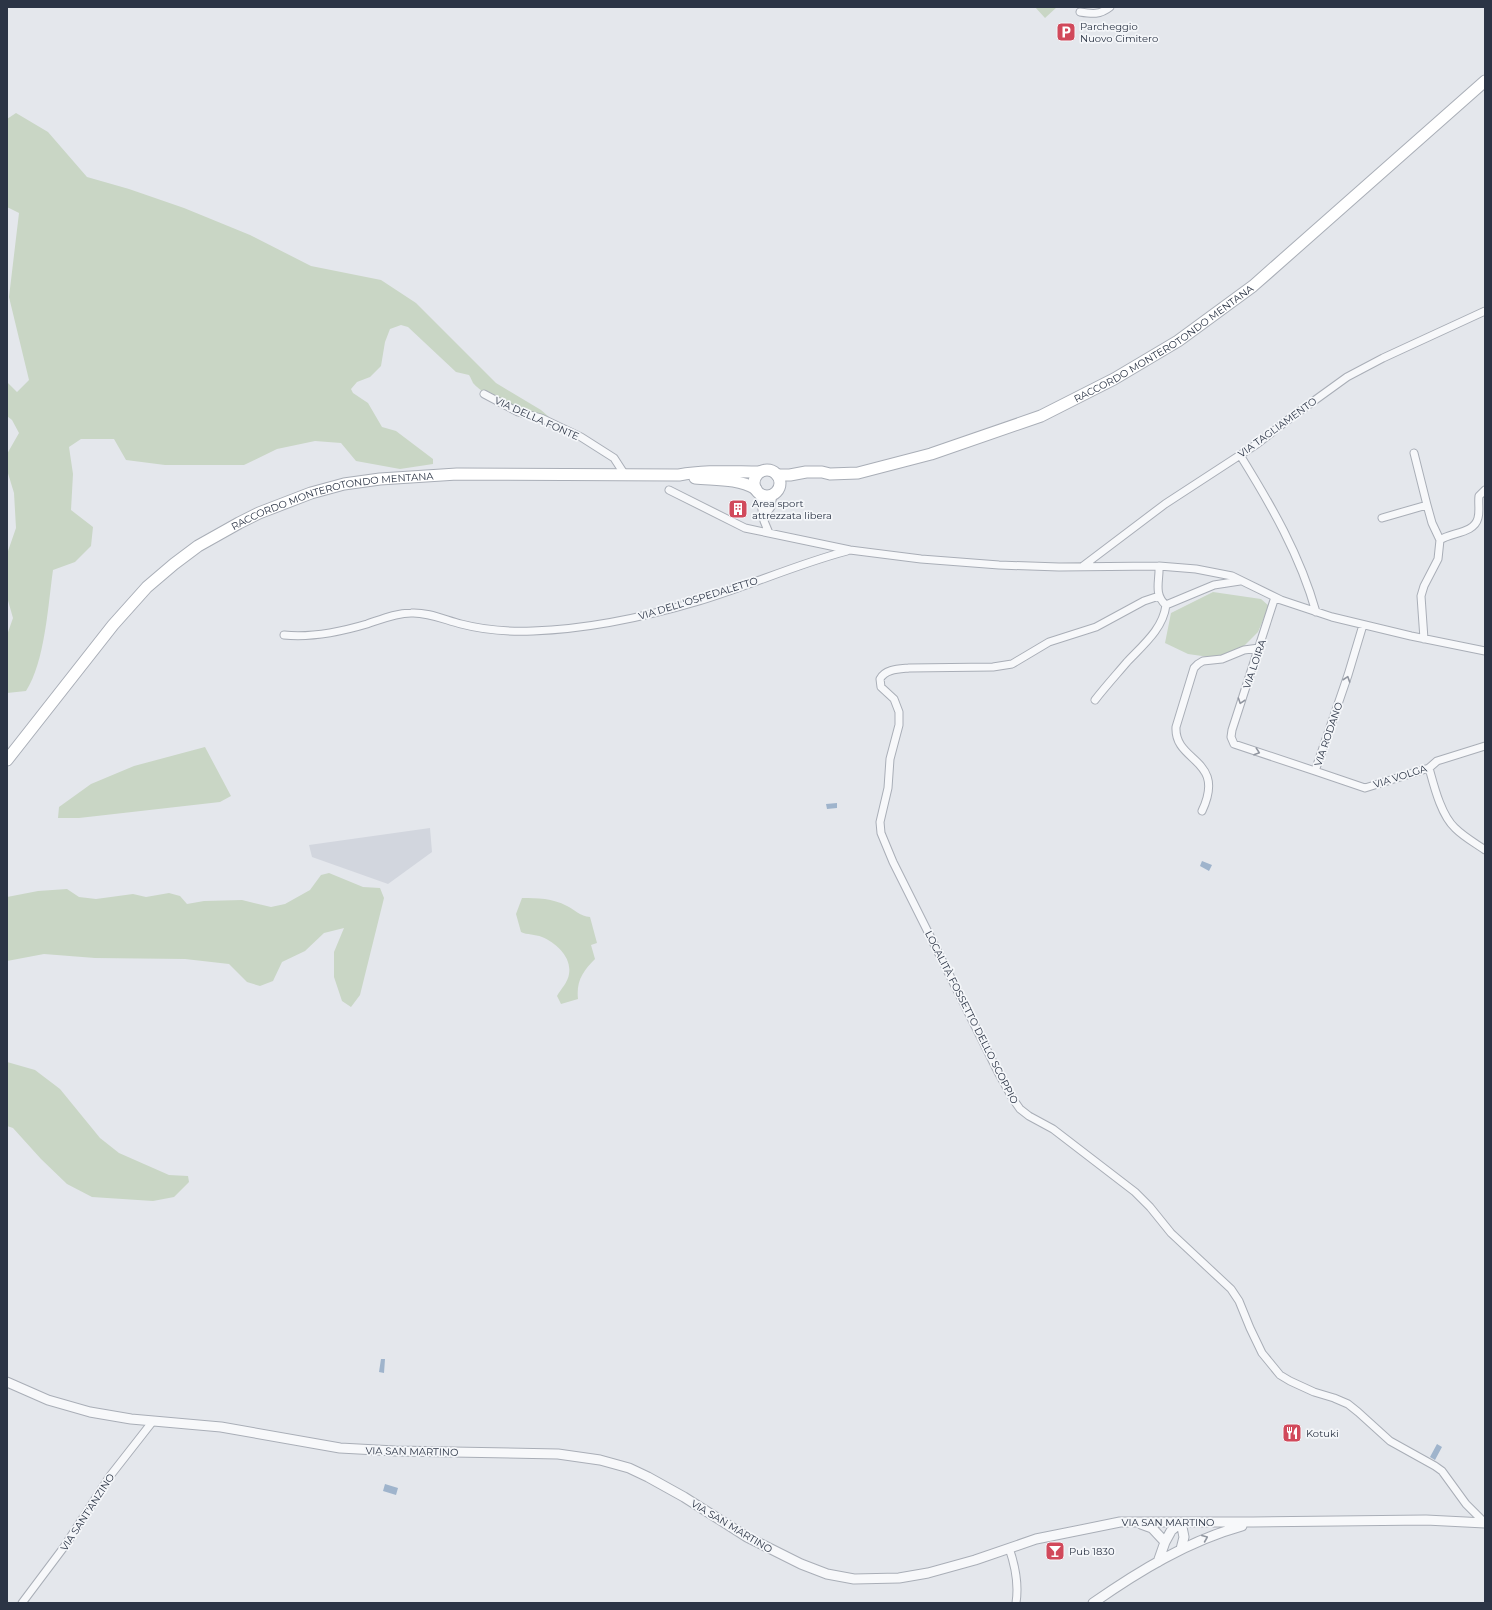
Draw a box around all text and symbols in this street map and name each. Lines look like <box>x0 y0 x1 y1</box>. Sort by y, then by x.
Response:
place label: Parcheggio Nuovo Cimitero <box>1080 20 1158 45</box>
parking icon: Parcheggio Nuovo Cimitero <box>1055 21 1077 43</box>
street label: RACCORDO MONTEROTONDO MENTANA <box>1072 281 1257 405</box>
street label: VIA DELLA FONTE <box>492 394 581 443</box>
street label: VIA TAGLIAMENTO <box>1235 394 1319 460</box>
street label: RACCORDO MONTEROTONDO MENTANA <box>229 469 435 533</box>
place label: Area sport attrezzata libera <box>752 497 832 522</box>
building icon: Area sport attrezzata libera <box>727 498 749 520</box>
street label: VIA DELL'OSPEDALETTO <box>637 574 759 623</box>
street label: VIA LOIRA <box>1240 637 1269 690</box>
one-way arrow <box>1342 676 1350 683</box>
one-way arrow <box>1238 697 1246 704</box>
street label: VIA RODANO <box>1311 700 1346 768</box>
one-way arrow <box>1254 747 1261 755</box>
street label: VIA VOLGA <box>1372 761 1429 791</box>
street label: LOCALITÀ FOSSETTO DELLO SCOPPIO <box>922 928 1021 1106</box>
restaurant icon: Kotuki <box>1281 1422 1303 1444</box>
place label: Kotuki <box>1306 1427 1339 1440</box>
street label: VIA SAN MARTINO <box>365 1444 459 1459</box>
street label: VIA SANT'ANZINO <box>58 1471 117 1553</box>
street label: VIA SAN MARTINO <box>689 1497 775 1556</box>
street label: VIA SAN MARTINO <box>1122 1516 1214 1529</box>
one-way arrow <box>1202 1535 1209 1543</box>
bar icon: Pub 1830 <box>1044 1540 1066 1562</box>
place label: Pub 1830 <box>1069 1545 1115 1558</box>

